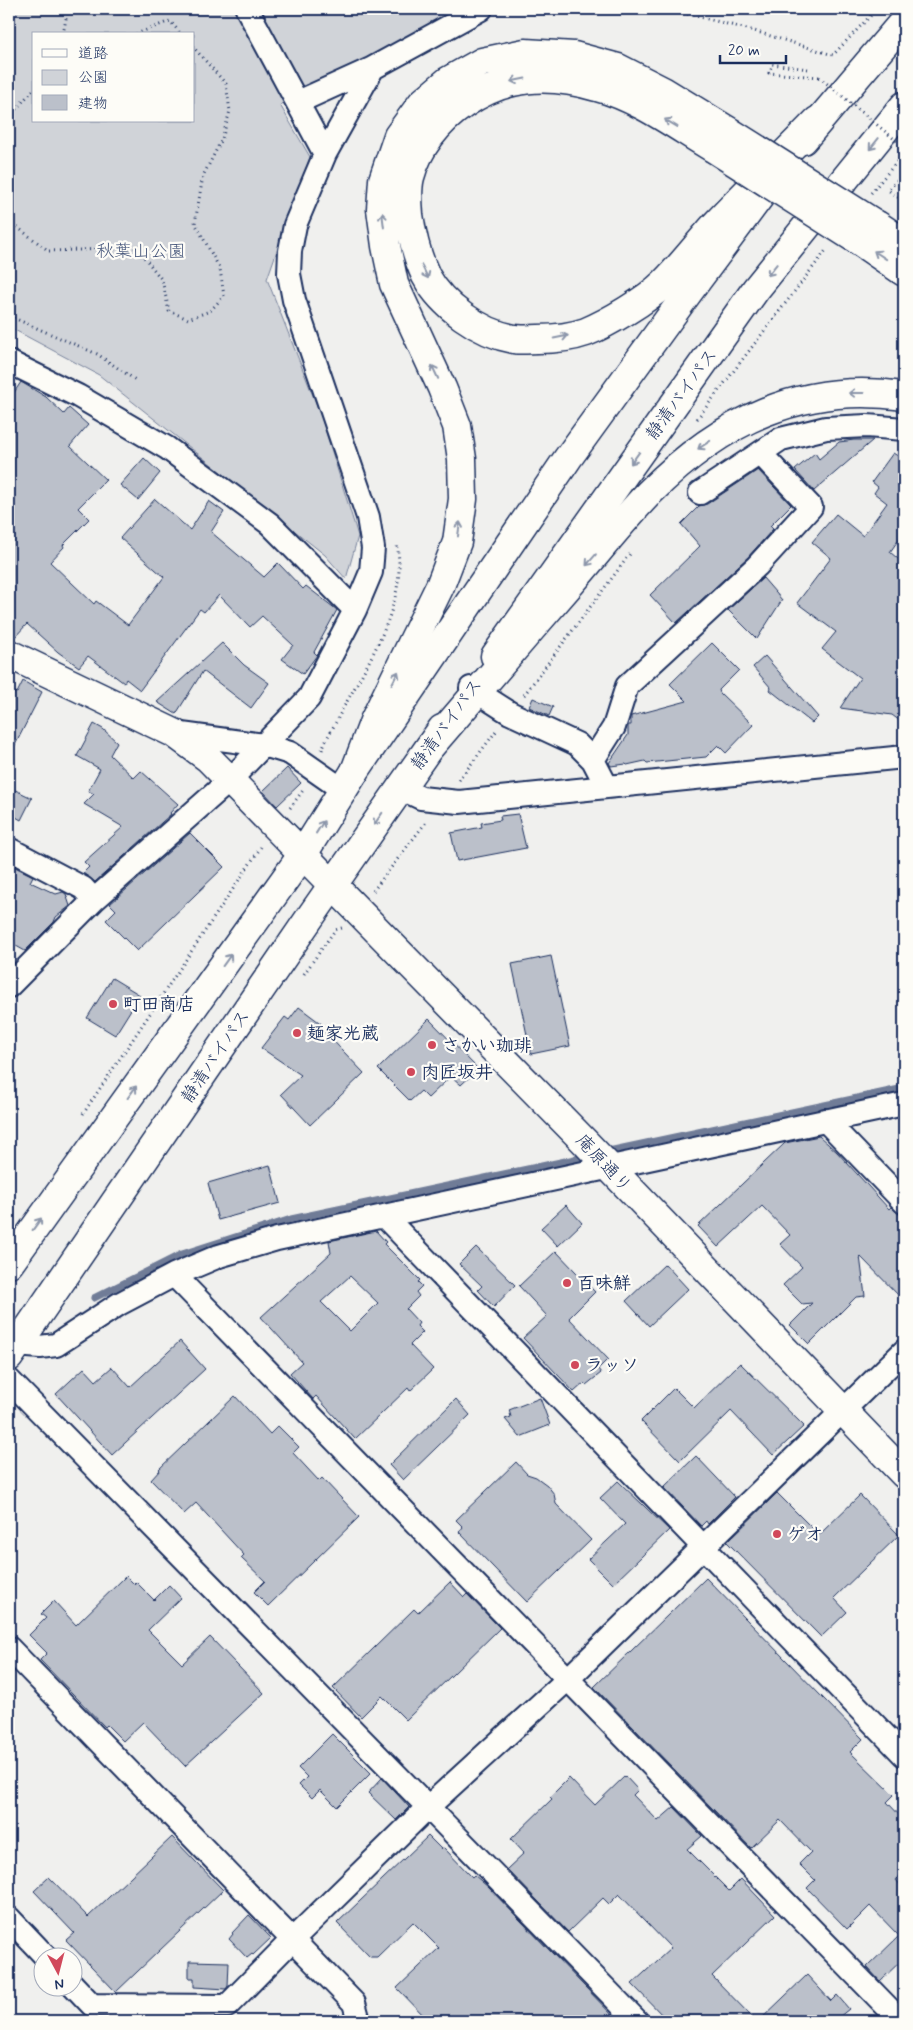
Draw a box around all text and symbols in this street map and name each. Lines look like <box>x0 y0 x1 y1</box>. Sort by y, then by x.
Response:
legend <box>32 32 195 122</box>
scale bar <box>720 32 787 64</box>
text: 20 m <box>728 41 760 61</box>
text: 道路 <box>78 44 108 64</box>
text: 公園 <box>78 68 108 88</box>
one-way arrow <box>510 76 526 86</box>
text: 建物 <box>78 94 108 114</box>
one-way arrow <box>664 117 678 127</box>
one-way arrow <box>868 137 879 150</box>
one-way arrow <box>378 212 388 228</box>
park label: 秋葉山公園 <box>96 240 186 264</box>
one-way arrow <box>873 250 887 261</box>
one-way arrow <box>766 263 777 276</box>
one-way arrow <box>421 264 430 279</box>
one-way arrow <box>553 332 569 341</box>
street label: 静清バイパス <box>640 344 723 445</box>
one-way arrow <box>429 365 439 380</box>
one-way arrow <box>848 388 864 398</box>
one-way arrow <box>698 440 712 450</box>
one-way arrow <box>630 451 640 465</box>
one-way arrow <box>454 522 464 538</box>
one-way arrow <box>585 554 597 567</box>
one-way arrow <box>390 671 400 686</box>
street label: 静清バイパス <box>405 674 488 775</box>
one-way arrow <box>373 812 383 826</box>
one-way arrow <box>315 821 325 835</box>
one-way arrow <box>221 954 232 967</box>
place label: 町田商店 <box>123 993 195 1017</box>
marker: 町田商店 <box>107 998 119 1010</box>
street label: 静清バイパス <box>176 1005 256 1108</box>
place label: 麺家光蔵 <box>307 1022 379 1046</box>
marker: 麺家光蔵 <box>291 1027 303 1039</box>
place label: さかい珈琲 <box>442 1034 532 1058</box>
marker: さかい珈琲 <box>426 1039 438 1051</box>
place label: 肉匠坂井 <box>421 1061 493 1085</box>
marker: 肉匠坂井 <box>405 1066 417 1078</box>
one-way arrow <box>127 1085 137 1099</box>
street label: 庵原通り <box>570 1129 637 1198</box>
one-way arrow <box>32 1218 42 1232</box>
place label: 百味鮮 <box>577 1272 631 1296</box>
marker: 百味鮮 <box>561 1277 573 1289</box>
place label: ラッソ <box>585 1354 639 1378</box>
marker: ラッソ <box>569 1359 581 1371</box>
place label: ゲオ <box>787 1523 823 1547</box>
marker: ゲオ <box>771 1528 783 1540</box>
north arrow <box>32 1948 82 1998</box>
text: N <box>54 1974 65 1993</box>

